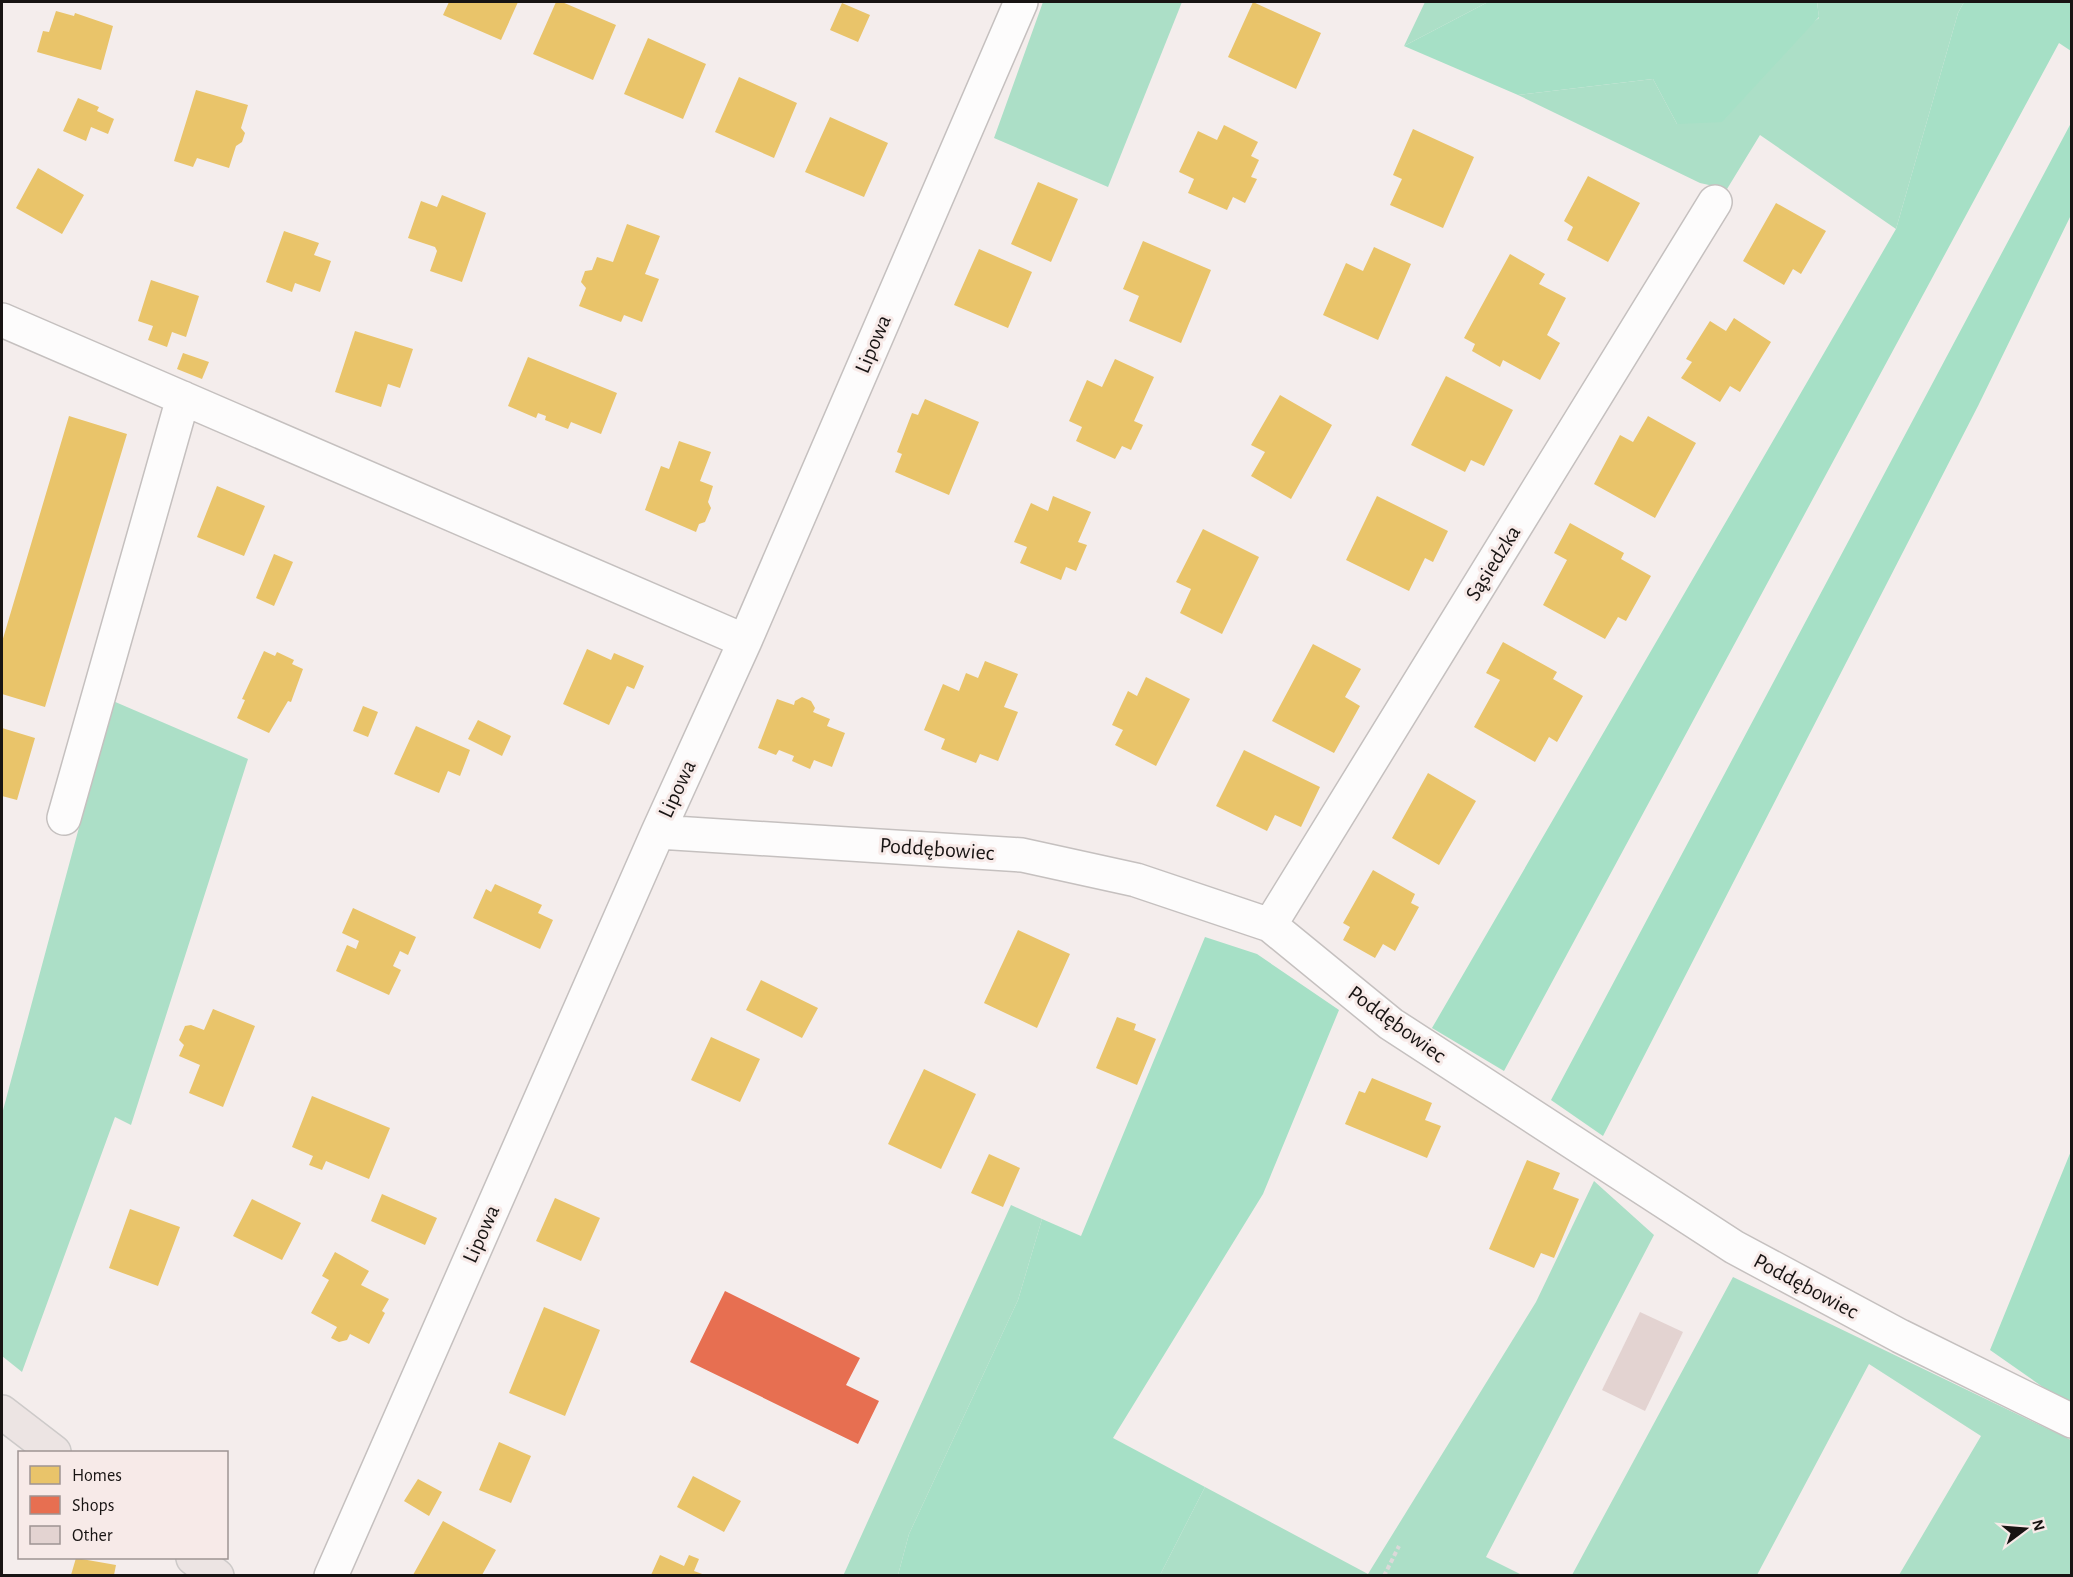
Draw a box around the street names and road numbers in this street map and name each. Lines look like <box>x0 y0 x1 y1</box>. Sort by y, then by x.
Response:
street label: Lipowa <box>851 312 895 376</box>
street label: Sąsiedzka <box>1461 522 1525 604</box>
street label: Lipowa <box>654 757 700 821</box>
street label: Poddębowiec <box>879 834 996 864</box>
street label: Poddębowiec <box>1344 981 1450 1067</box>
street label: Lipowa <box>459 1202 503 1266</box>
street label: Poddębowiec <box>1750 1249 1862 1323</box>

